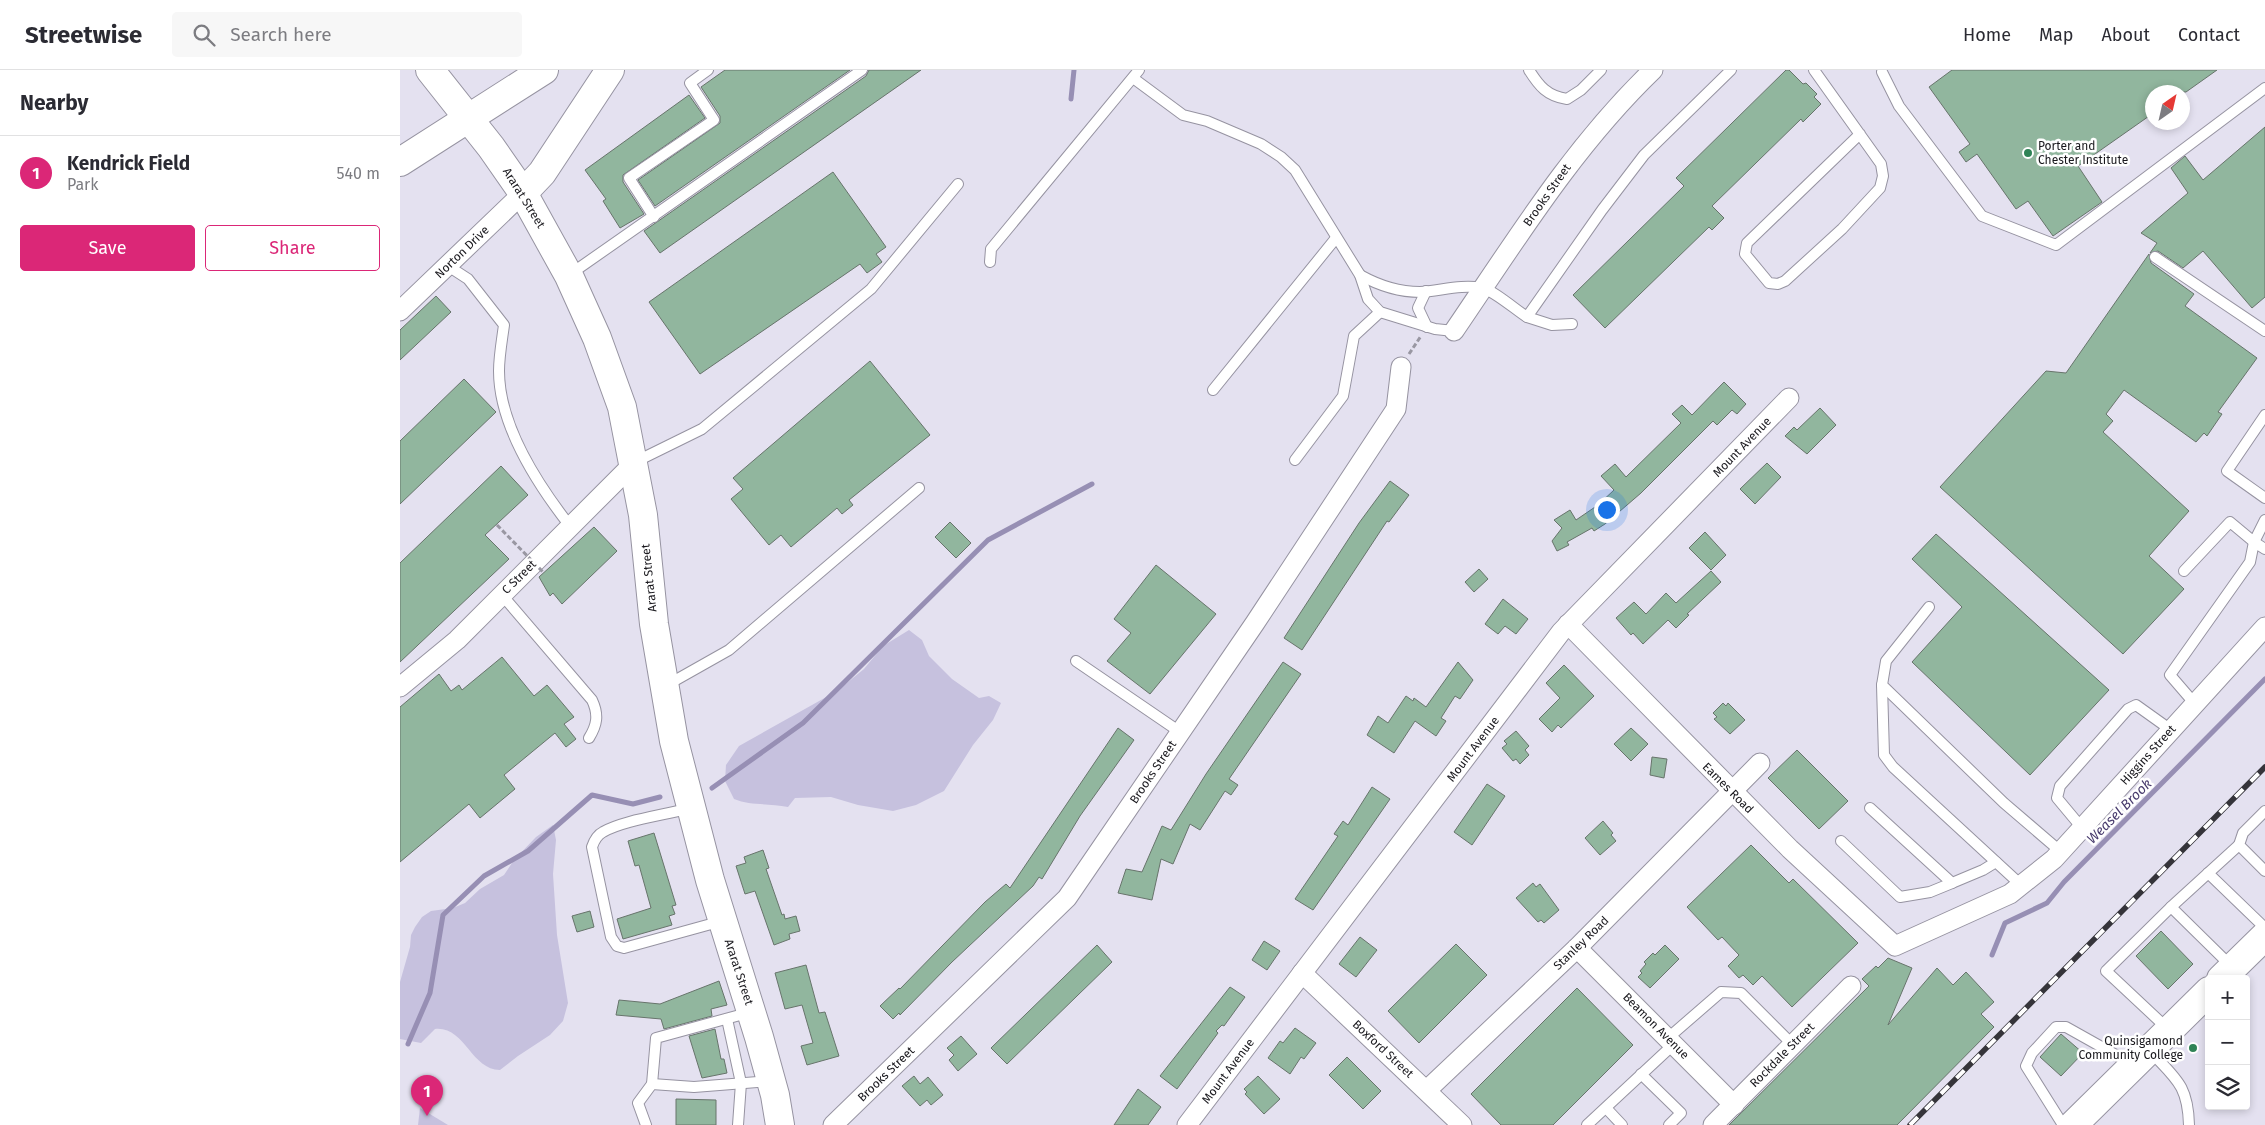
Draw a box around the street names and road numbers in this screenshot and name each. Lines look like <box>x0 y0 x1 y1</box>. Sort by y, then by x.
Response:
street label: Brooks Street <box>1520 161 1574 229</box>
street label: Ararat Street <box>500 165 548 231</box>
street label: Norton Drive <box>432 223 492 281</box>
street label: Mount Avenue <box>1710 414 1774 480</box>
street label: Ararat Street <box>638 543 660 613</box>
street label: C Street <box>499 557 539 597</box>
street label: Mount Avenue <box>1444 714 1502 784</box>
street label: Higgins Street <box>2117 722 2179 788</box>
street label: Brooks Street <box>1127 737 1180 806</box>
street label: Eames Road <box>1700 760 1756 816</box>
street label: Stanley Road <box>1551 913 1611 973</box>
street label: Ararat Street <box>722 937 756 1007</box>
street label: Beamon Avenue <box>1620 990 1692 1062</box>
street label: Boxford Street <box>1350 1017 1417 1081</box>
street label: Rockdale Street <box>1747 1019 1818 1090</box>
street label: Mount Avenue <box>1199 1036 1257 1106</box>
street label: Brooks Street <box>855 1043 918 1104</box>

